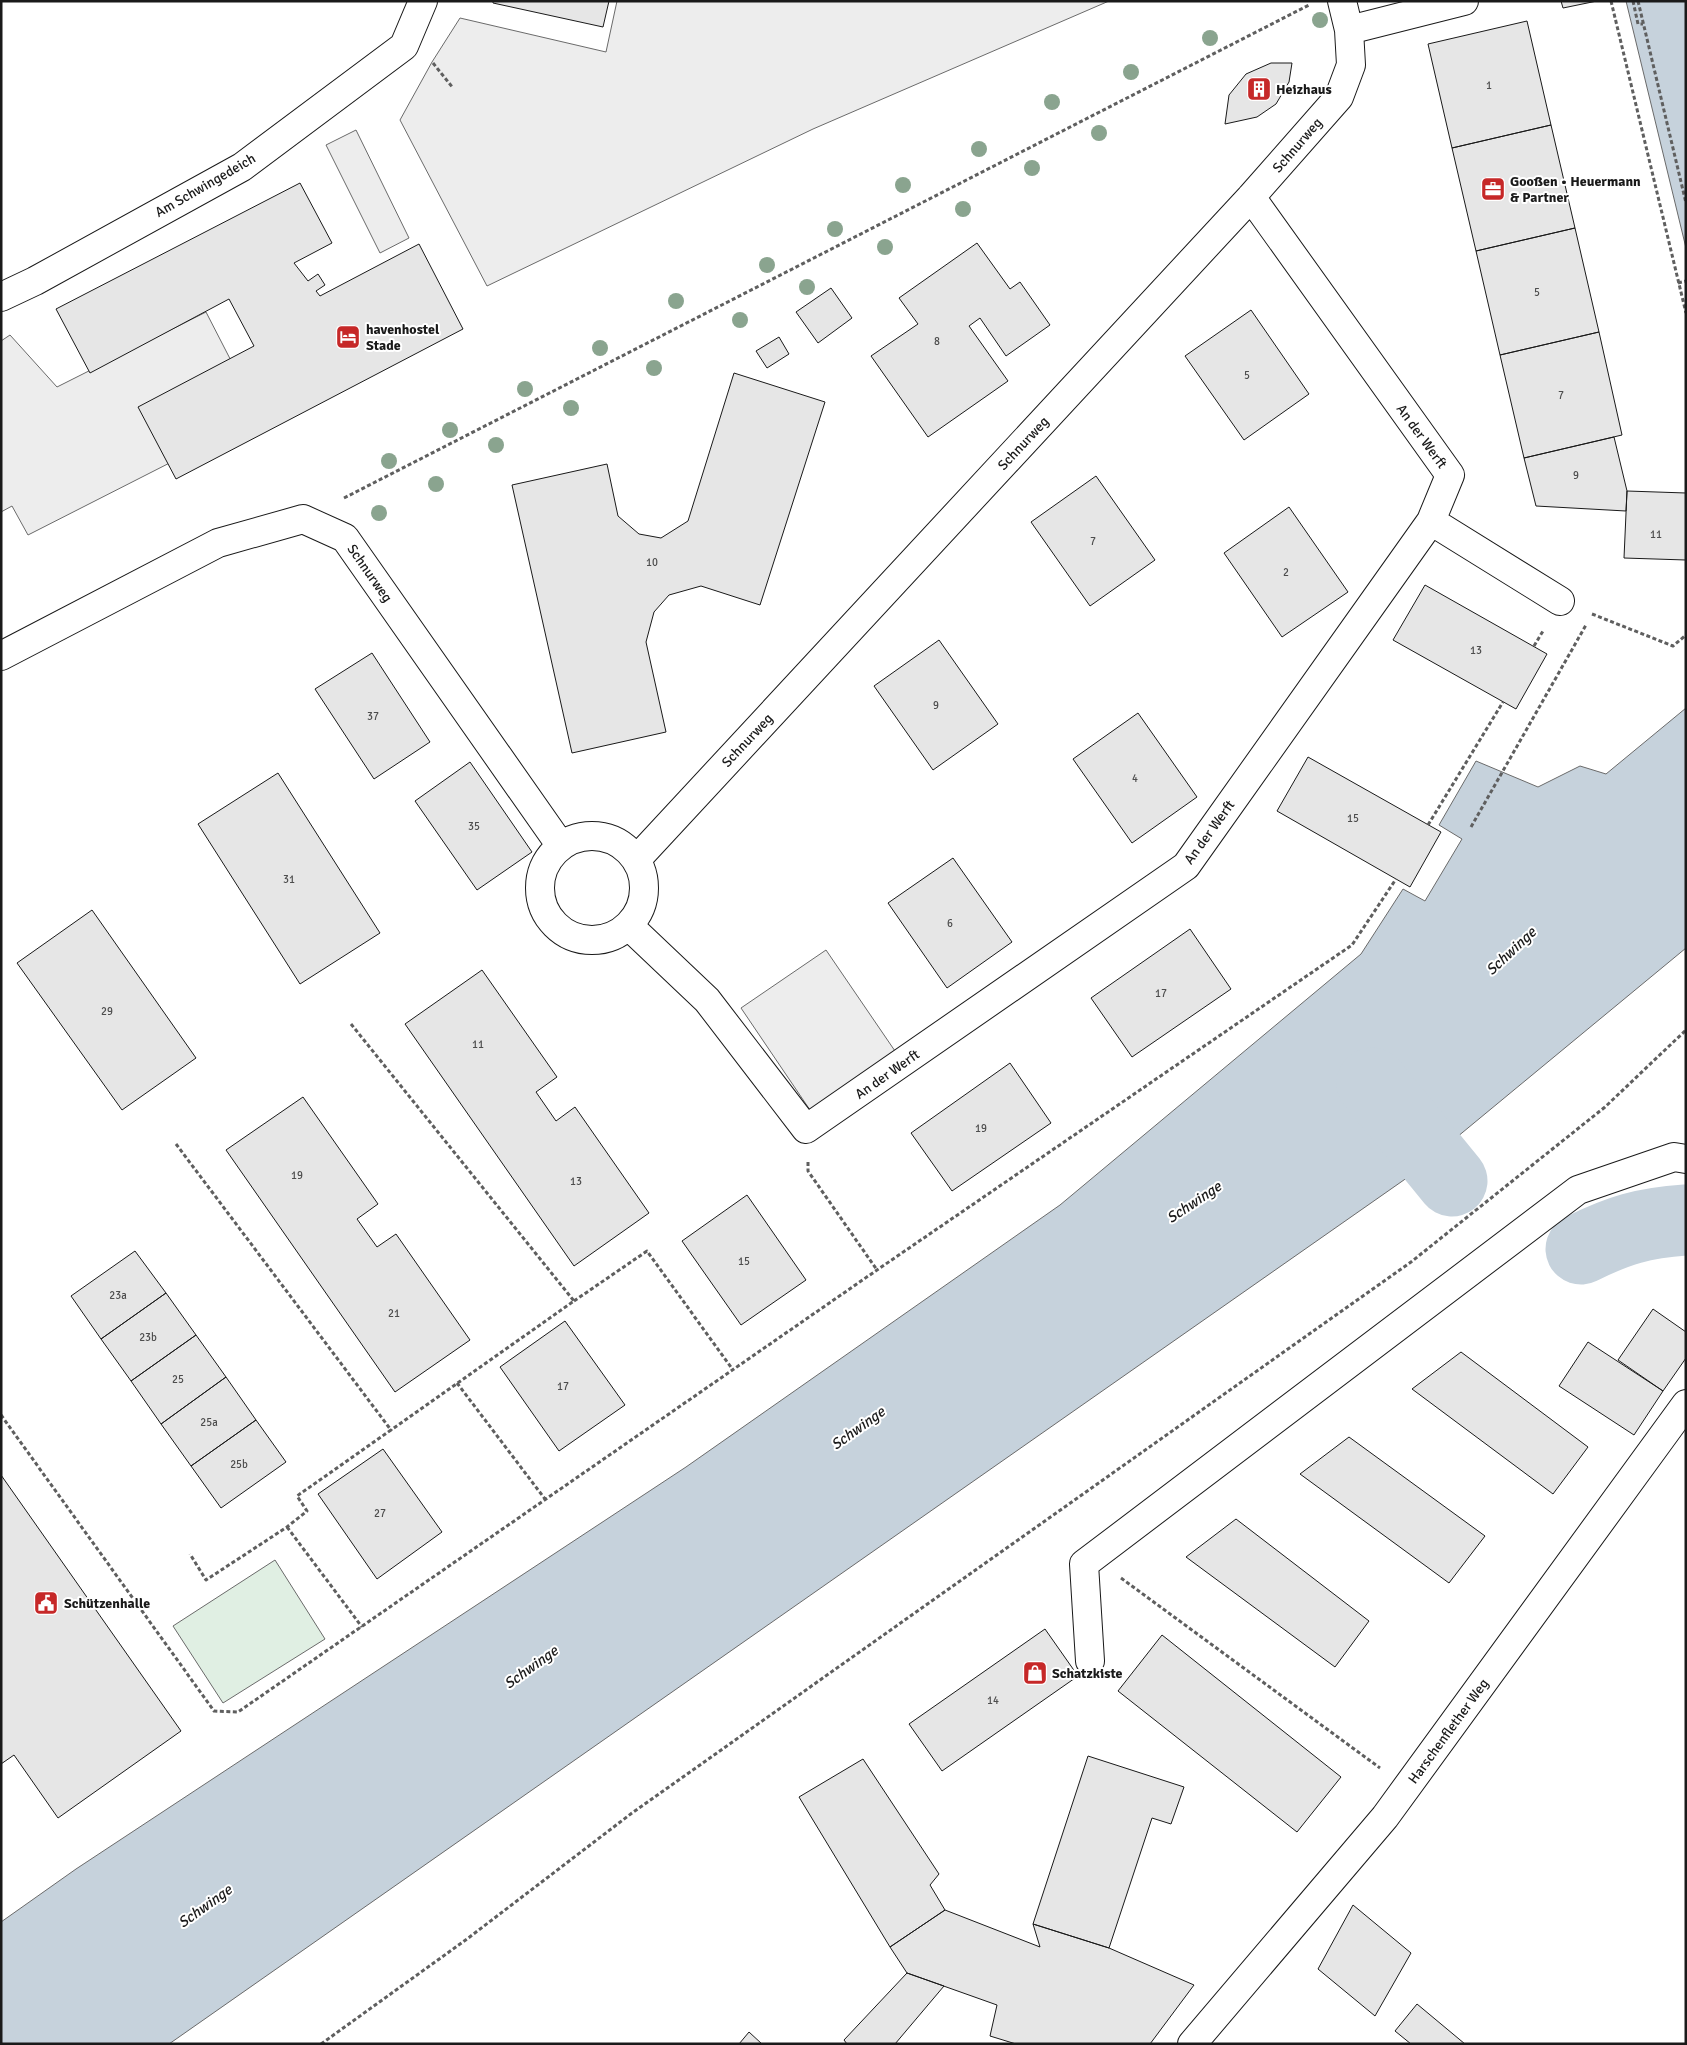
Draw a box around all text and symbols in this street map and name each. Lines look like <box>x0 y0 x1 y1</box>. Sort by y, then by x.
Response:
building icon: Heizhaus <box>1246 76 1272 102</box>
house number: 1 <box>1486 79 1492 92</box>
place label: Heizhaus <box>1276 81 1332 98</box>
street label: Schnurweg <box>1269 114 1326 176</box>
street label: Am Schwingedeich <box>152 150 259 221</box>
place label: Gooßen • Heuermann & Partner <box>1510 173 1641 206</box>
office icon: Gooßen • Heuermann & Partner <box>1480 176 1506 202</box>
house number: 5 <box>1534 286 1540 299</box>
place label: havenhostel Stade <box>366 321 440 354</box>
hotel icon: havenhostel Stade <box>335 324 361 350</box>
house number: 8 <box>934 335 940 348</box>
house number: 5 <box>1244 369 1250 382</box>
house number: 7 <box>1558 389 1564 402</box>
street label: An der Werft <box>1393 401 1451 472</box>
street label: Schnurweg <box>994 413 1052 474</box>
house number: 9 <box>1573 469 1579 482</box>
house number: 11 <box>1650 528 1662 541</box>
house number: 7 <box>1090 535 1096 548</box>
street label: Schnurweg <box>343 541 396 606</box>
house number: 10 <box>646 556 658 569</box>
house number: 2 <box>1283 566 1289 579</box>
house number: 13 <box>1470 644 1482 657</box>
house number: 9 <box>933 699 939 712</box>
house number: 37 <box>367 710 379 723</box>
street label: Schnurweg <box>718 710 776 771</box>
house number: 4 <box>1132 772 1138 785</box>
street label: An der Werft <box>1180 797 1238 868</box>
house number: 15 <box>1347 812 1359 825</box>
house number: 35 <box>468 820 480 833</box>
house number: 31 <box>283 873 295 886</box>
house number: 6 <box>947 917 953 930</box>
water label: Schwinge <box>1482 922 1541 979</box>
house number: 17 <box>1155 987 1167 1000</box>
house number: 29 <box>101 1005 113 1018</box>
house number: 11 <box>472 1038 484 1051</box>
street label: An der Werft <box>852 1046 923 1103</box>
house number: 19 <box>975 1122 987 1135</box>
house number: 19 <box>291 1169 303 1182</box>
house number: 13 <box>570 1175 582 1188</box>
water label: Schwinge <box>1163 1176 1226 1227</box>
house number: 15 <box>738 1255 750 1268</box>
house number: 23a <box>109 1289 127 1302</box>
house number: 21 <box>388 1307 400 1320</box>
house number: 23b <box>139 1331 157 1344</box>
house number: 25 <box>172 1373 184 1386</box>
house number: 17 <box>557 1380 569 1393</box>
water label: Schwinge <box>828 1402 890 1454</box>
house number: 25a <box>200 1416 218 1429</box>
house number: 25b <box>230 1458 248 1471</box>
house number: 27 <box>374 1507 386 1520</box>
public building icon: Schützenhalle <box>33 1590 59 1616</box>
place label: Schützenhalle <box>64 1595 150 1612</box>
water label: Schwinge <box>501 1641 563 1693</box>
shop icon: Schatzkiste <box>1022 1660 1048 1686</box>
place label: Schatzkiste <box>1052 1665 1123 1682</box>
street label: Harschenflether Weg <box>1405 1675 1492 1787</box>
house number: 14 <box>987 1694 999 1707</box>
water label: Schwinge <box>175 1880 237 1932</box>

